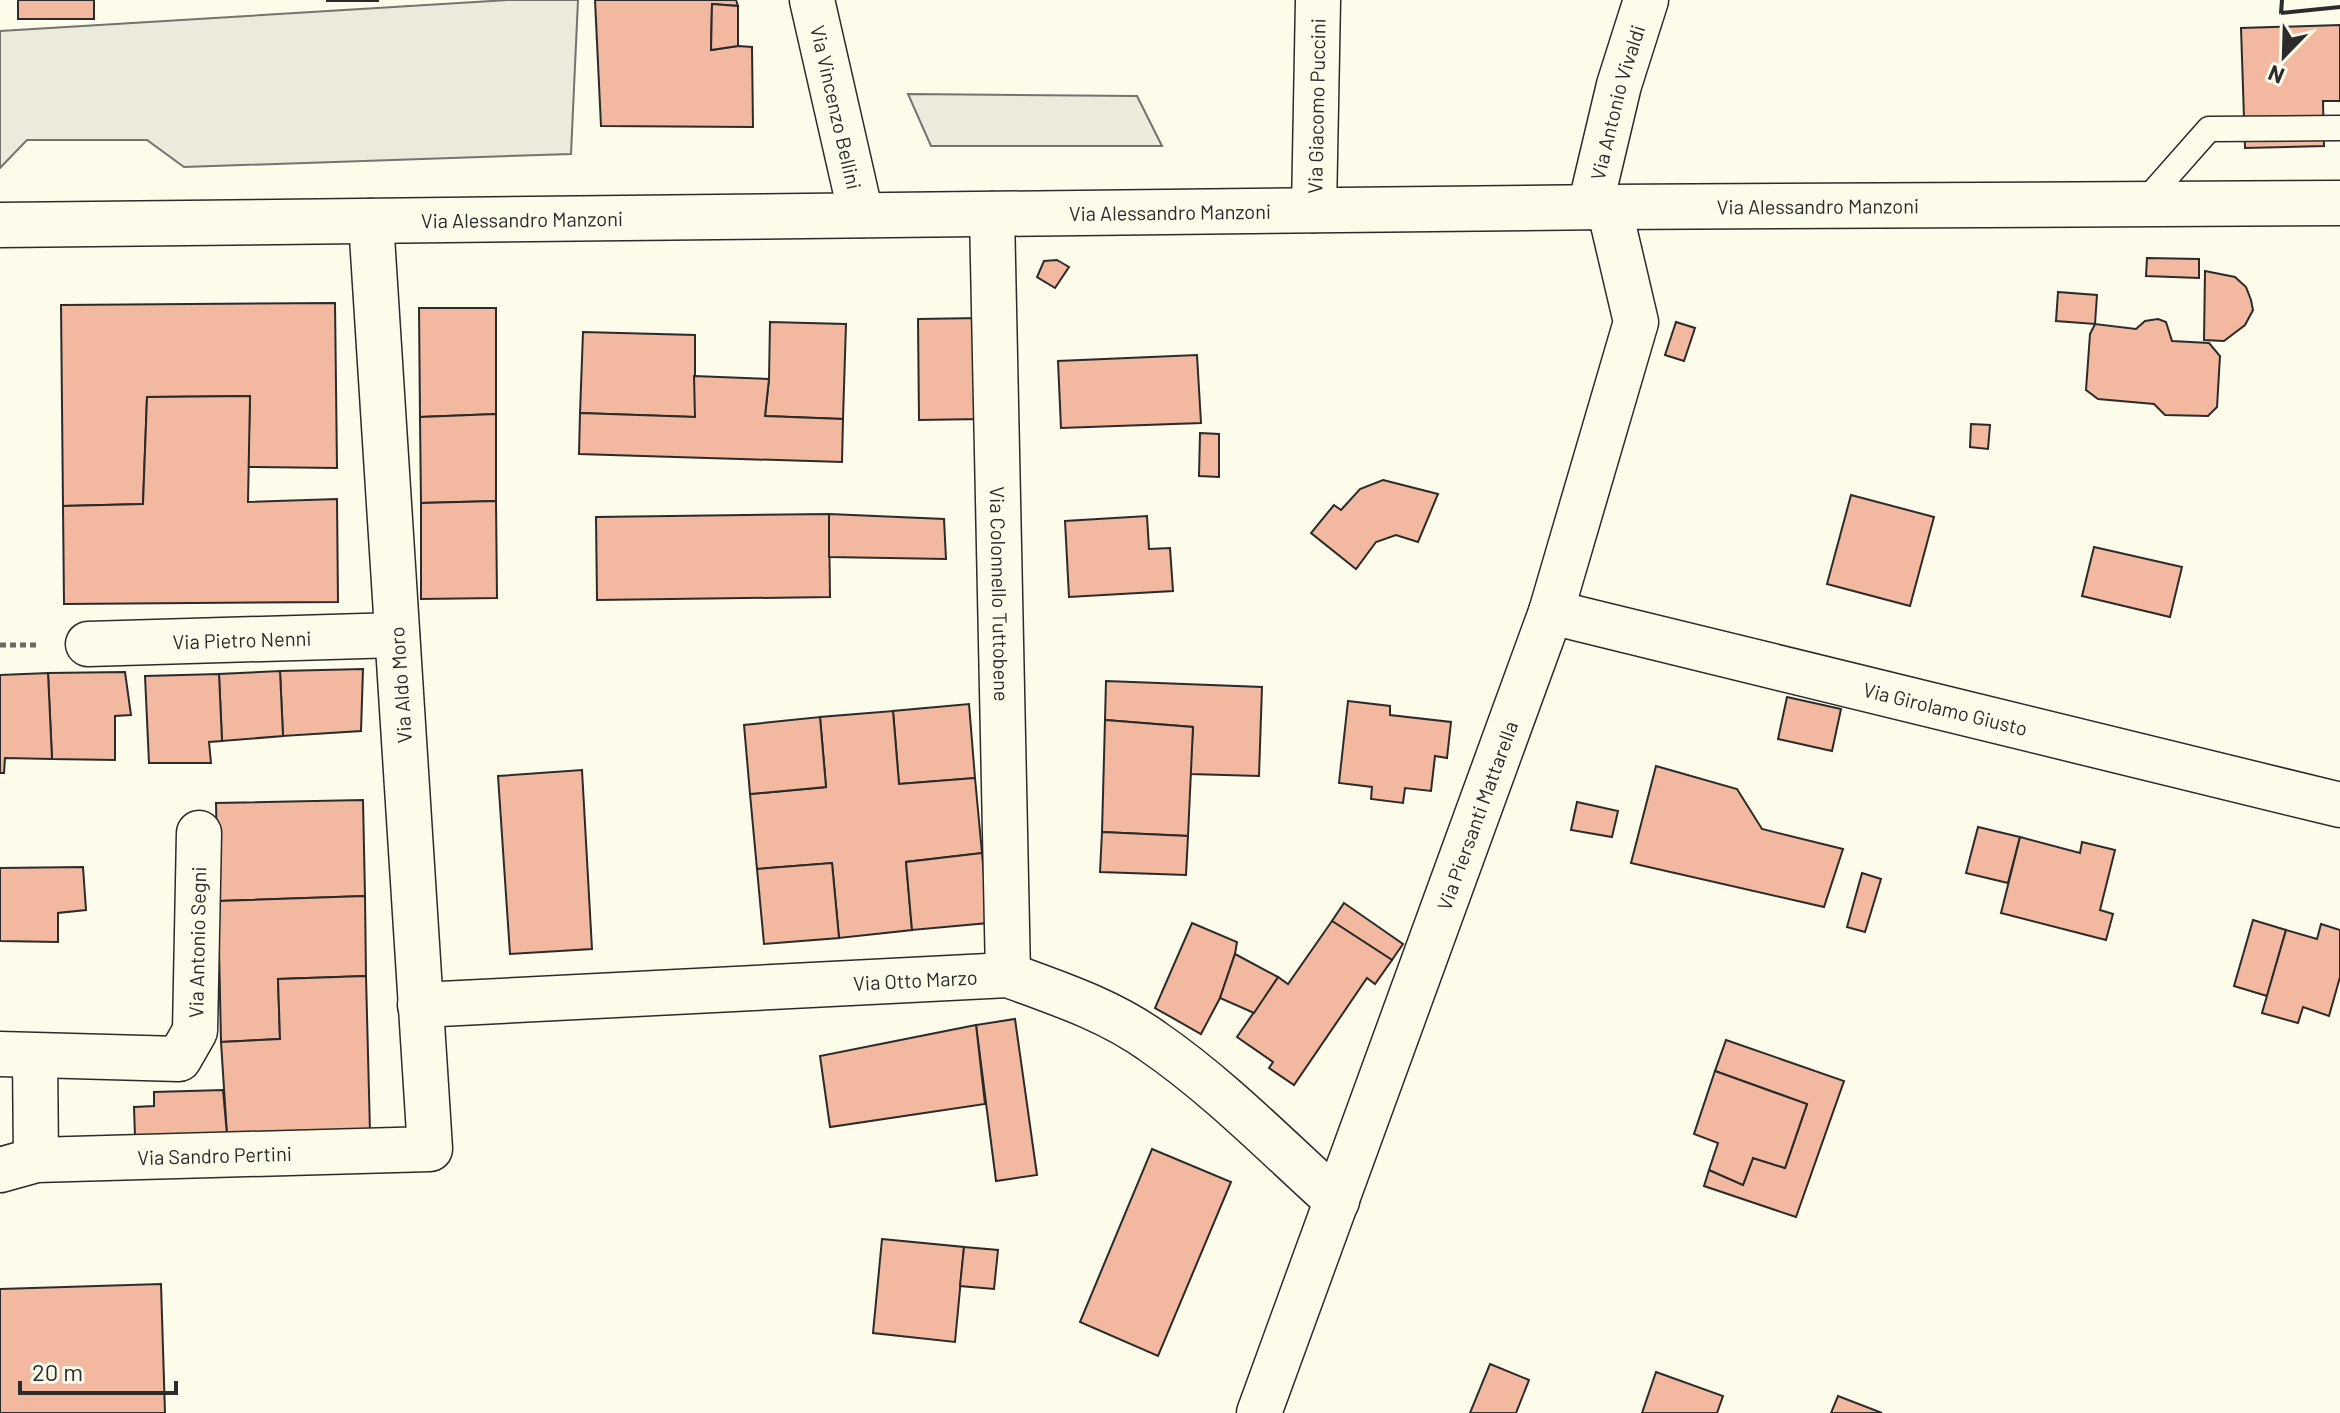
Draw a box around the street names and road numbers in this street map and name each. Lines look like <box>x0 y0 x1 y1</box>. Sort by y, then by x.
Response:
street label: Via Giacomo Puccini <box>1302 18 1330 194</box>
street label: Via Antonio Vivaldi <box>1585 22 1649 182</box>
street label: Via Vincenzo Bellini <box>806 23 867 192</box>
street label: Via Alessandro Manzoni <box>1717 193 1919 218</box>
street label: Via Alessandro Manzoni <box>1069 199 1271 225</box>
street label: Via Alessandro Manzoni <box>421 206 623 232</box>
street label: Via Colonnello Tuttobene <box>986 486 1014 702</box>
street label: Via Pietro Nenni <box>172 626 312 654</box>
street label: Via Aldo Moro <box>384 626 416 744</box>
street label: Via Girolamo Giusto <box>1861 677 2030 740</box>
street label: Via Piersanti Mattarella <box>1431 718 1522 913</box>
street label: Via Antonio Segni <box>183 866 210 1018</box>
street label: Via Otto Marzo <box>853 965 978 995</box>
street label: Via Sandro Pertini <box>137 1141 292 1169</box>

